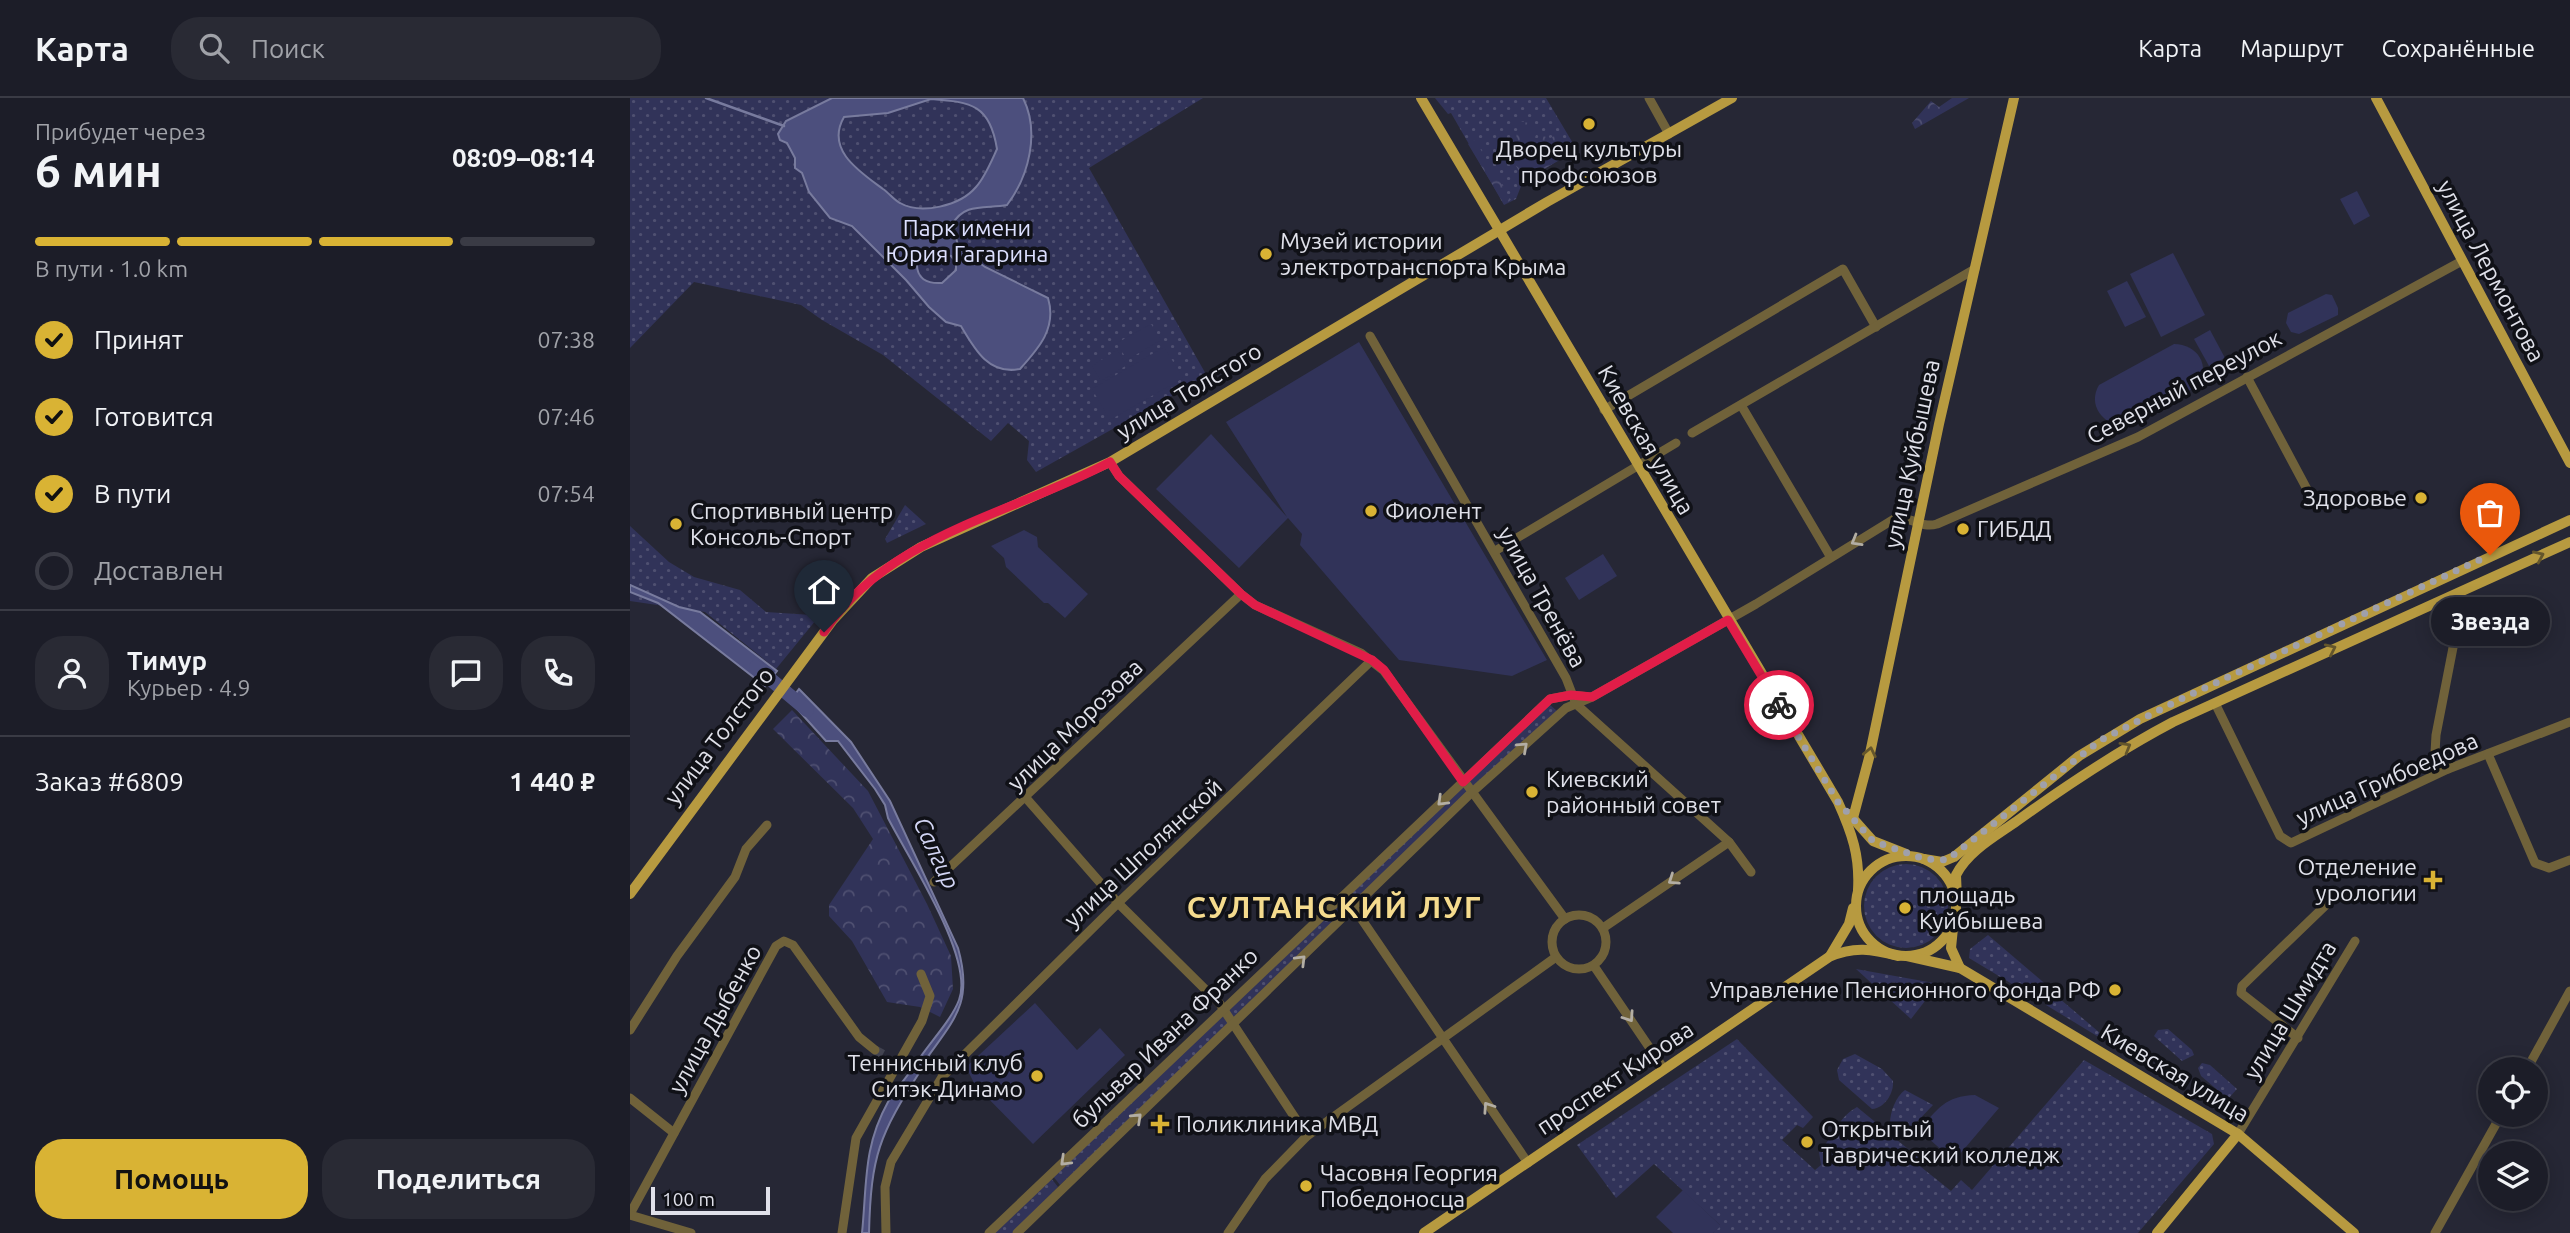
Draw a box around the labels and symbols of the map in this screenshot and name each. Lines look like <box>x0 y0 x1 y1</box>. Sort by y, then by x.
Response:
marker: Дворец культуры профсоюзов <box>1581 116 1597 132</box>
place label: Дворец культуры профсоюзов <box>1496 136 1682 187</box>
street label: улица Лермонтова <box>2433 176 2550 366</box>
park label: Парк имени Юрия Гагарина <box>886 215 1048 266</box>
place label: Музей истории электротранспорта Крыма <box>1280 228 1566 279</box>
marker: Музей истории электротранспорта Крыма <box>1258 246 1274 262</box>
street label: Северный переулок <box>2082 325 2285 448</box>
street label: улица Толстого <box>1112 338 1266 444</box>
street label: улица Куйбышева <box>1879 357 1944 551</box>
street label: Киевская улица <box>1594 361 1699 519</box>
pin <box>2460 483 2520 555</box>
place label: Здоровье <box>2303 485 2407 510</box>
marker: Здоровье <box>2413 490 2429 506</box>
place label: Спортивный центр Консоль-Спорт <box>690 498 893 549</box>
place label: Фиолент <box>1385 498 1482 523</box>
marker: Фиолент <box>1363 503 1379 519</box>
marker: Спортивный центр Консоль-Спорт <box>668 516 684 532</box>
place label: ГИБДД <box>1977 516 2051 541</box>
marker: ГИБДД <box>1955 521 1971 537</box>
street label: улица Тренёва <box>1493 522 1591 672</box>
one-way arrow <box>1851 533 1864 546</box>
one-way arrow <box>2532 550 2544 564</box>
pin <box>794 560 854 632</box>
callout: Звезда <box>2430 597 2550 646</box>
one-way arrow <box>2324 644 2336 658</box>
street label: улица Морозова <box>1002 654 1147 795</box>
street label: улица Толстого <box>659 663 778 809</box>
courier <box>1744 670 1814 740</box>
street label: улица Грибоедова <box>2292 727 2481 830</box>
one-way arrow <box>1515 742 1528 755</box>
one-way arrow <box>2118 743 2131 756</box>
one-way arrow <box>1862 746 1877 758</box>
place label: Киевский районный совет <box>1546 766 1721 817</box>
street label: улица Шполянской <box>1059 773 1226 932</box>
marker: Киевский районный совет <box>1524 784 1540 800</box>
one-way arrow <box>1437 793 1450 805</box>
water label: Салгир <box>908 813 965 893</box>
place label: Отделение урологии <box>2297 854 2417 905</box>
marker: Отделение урологии <box>2423 870 2443 890</box>
one-way arrow <box>1668 872 1681 884</box>
place label: площадь Куйбышева <box>1919 882 2043 933</box>
district label: СУЛТАНСКИЙ ЛУГ <box>1187 890 1483 924</box>
marker: площадь Куйбышева <box>1897 900 1913 916</box>
street label: улица Шмидта <box>2239 936 2341 1083</box>
street label: улица Дыбенко <box>663 940 766 1097</box>
street label: бульвар Ивана Франко <box>1067 943 1262 1133</box>
one-way arrow <box>1293 955 1306 968</box>
place label: Управление Пенсионного фонда РФ <box>1709 977 2101 1002</box>
marker: Управление Пенсионного фонда РФ <box>2107 982 2123 998</box>
one-way arrow <box>1621 1009 1633 1022</box>
street label: проспект Кирова <box>1532 1016 1698 1139</box>
street label: Киевская улица <box>2097 1019 2254 1127</box>
place label: Теннисный клуб Ситэк-Динамо <box>848 1050 1023 1101</box>
marker: Теннисный клуб Ситэк-Динамо <box>1029 1068 1045 1084</box>
one-way arrow <box>1484 1102 1496 1115</box>
place label: Поликлиника МВД <box>1176 1111 1378 1136</box>
one-way arrow <box>1129 1113 1142 1126</box>
marker: Поликлиника МВД <box>1150 1114 1170 1134</box>
place label: Открытый Таврический колледж <box>1821 1116 2060 1167</box>
marker: Открытый Таврический колледж <box>1799 1134 1815 1150</box>
one-way arrow <box>1060 1152 1073 1165</box>
place label: Часовня Георгия Победоносца <box>1320 1160 1498 1211</box>
marker: Часовня Георгия Победоносца <box>1298 1178 1314 1194</box>
scale bar <box>651 1184 770 1216</box>

